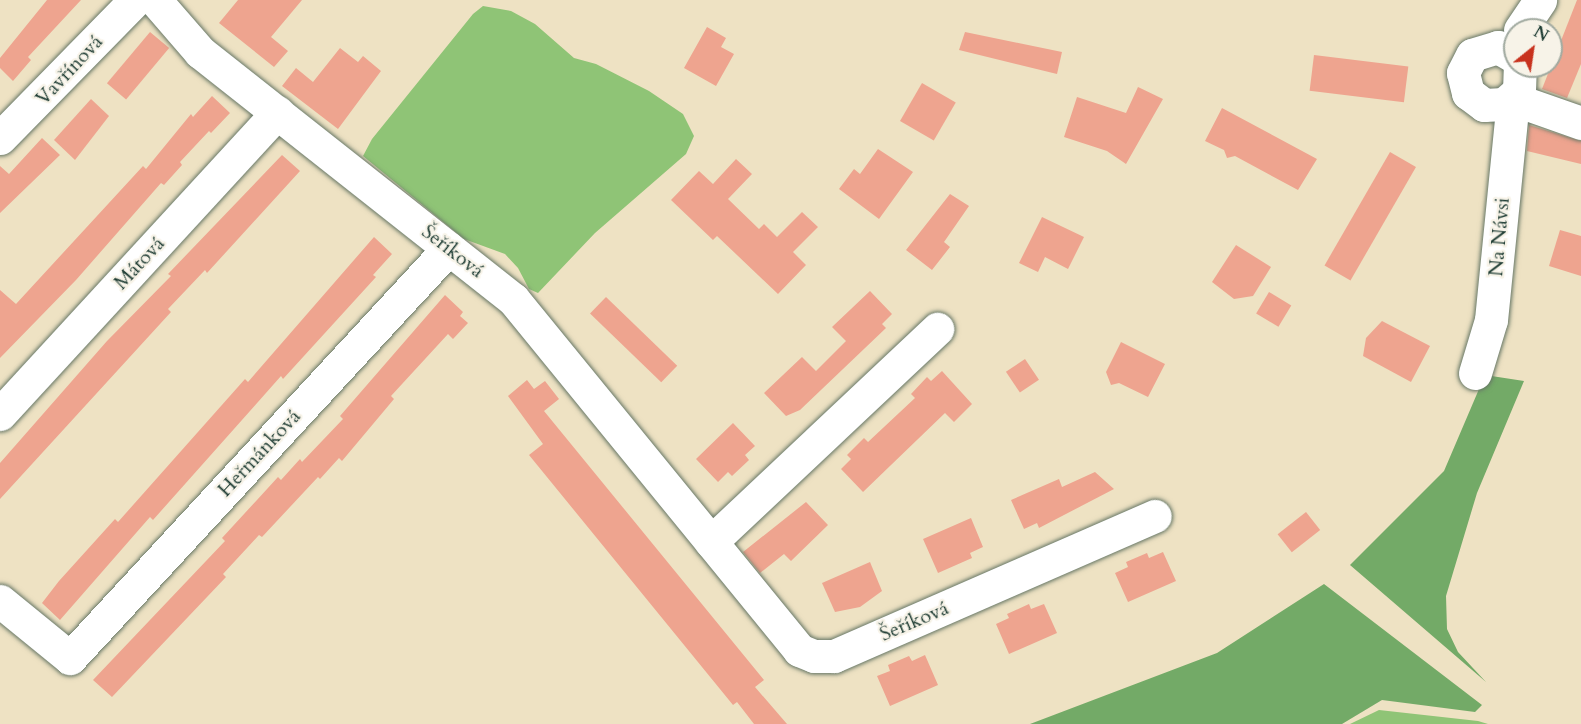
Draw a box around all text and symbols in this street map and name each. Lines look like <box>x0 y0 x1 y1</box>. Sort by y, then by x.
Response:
north arrow <box>1503 18 1563 78</box>
text: N <box>1529 21 1553 47</box>
street label: Vavřínová <box>30 30 108 110</box>
street label: Na Návsi <box>1484 197 1514 277</box>
street label: Šeříková <box>417 219 489 283</box>
street label: Mátová <box>109 232 169 294</box>
street label: Heřmánková <box>213 404 305 502</box>
street label: Šeříková <box>876 596 952 646</box>

